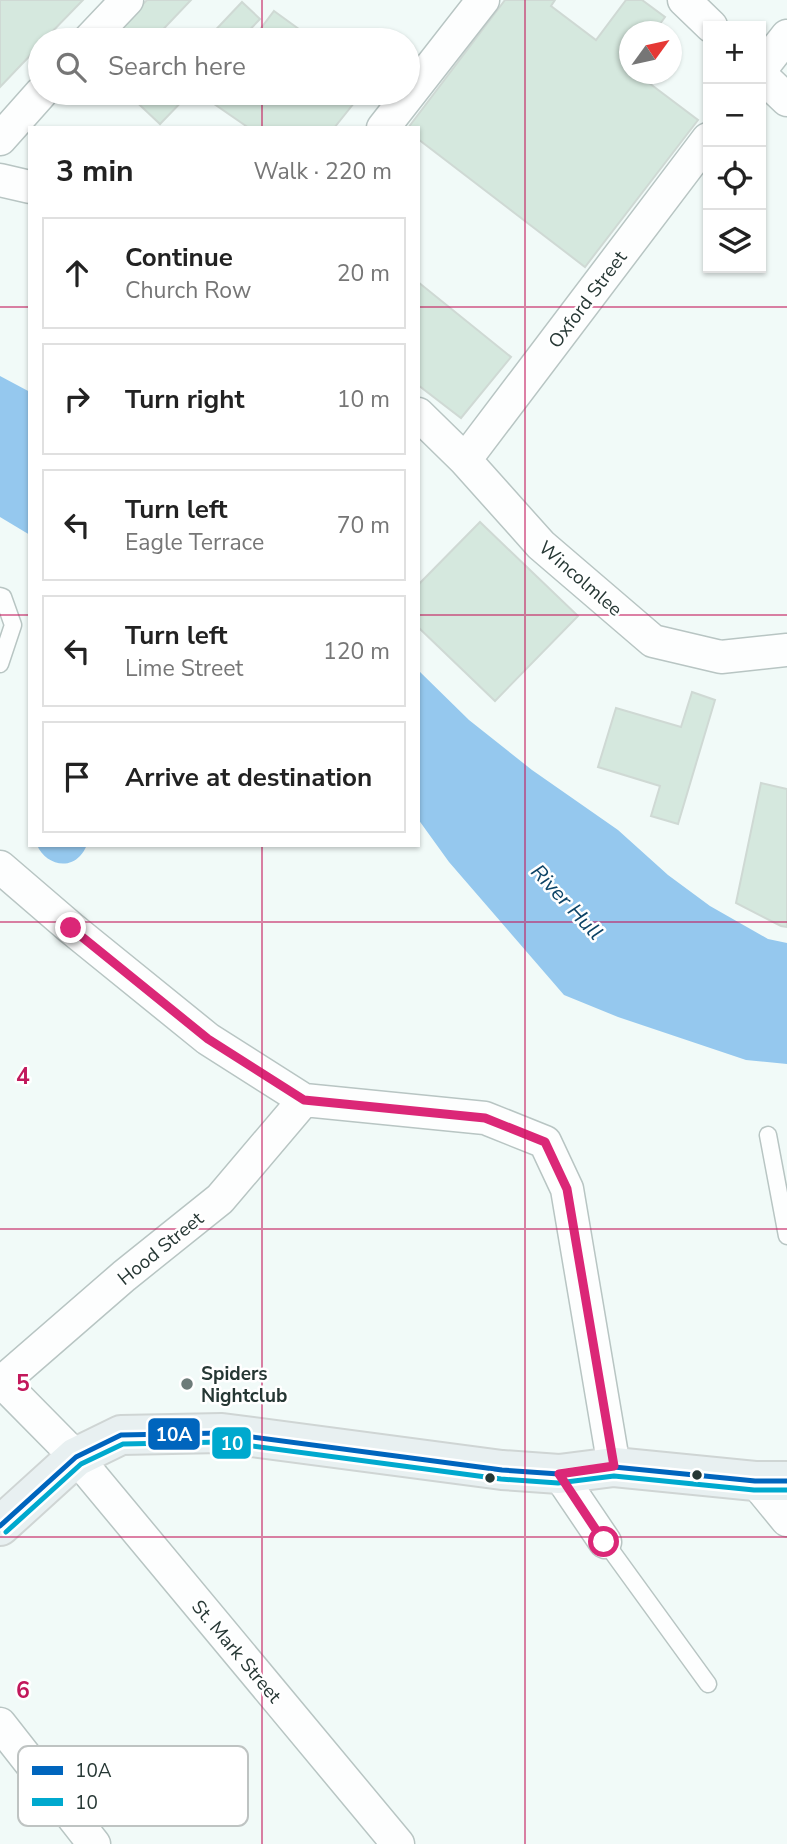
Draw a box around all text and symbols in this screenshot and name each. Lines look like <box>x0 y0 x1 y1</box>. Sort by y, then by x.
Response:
north arrow <box>619 21 682 84</box>
map controls <box>703 21 766 273</box>
button: + <box>703 21 766 84</box>
search box <box>28 28 420 105</box>
icon: search <box>52 48 90 86</box>
text: Search here <box>108 49 246 84</box>
button: − <box>703 84 766 147</box>
button: locate <box>703 147 766 210</box>
text: 3 min <box>56 151 134 192</box>
text: Walk · 220 m <box>253 156 392 187</box>
button: layers <box>703 210 766 273</box>
text: Continue <box>125 240 233 275</box>
street label: Oxford Street <box>543 245 633 354</box>
icon: ahead <box>58 254 96 292</box>
text: 20 m <box>337 258 390 289</box>
text: Church Row <box>125 275 251 306</box>
icon: right <box>58 380 96 418</box>
text: Turn right <box>125 382 244 417</box>
text: 10 m <box>337 384 390 415</box>
text: Turn left <box>125 492 228 527</box>
icon: left <box>58 506 96 544</box>
text: 70 m <box>337 510 390 541</box>
text: Eagle Terrace <box>125 527 264 558</box>
street label: Wincolmlee <box>533 535 628 622</box>
text: Turn left <box>125 618 228 653</box>
icon: left <box>58 632 96 670</box>
text: 120 m <box>323 636 390 667</box>
text: Lime Street <box>125 653 243 684</box>
icon: arrive <box>58 758 96 796</box>
text: Arrive at destination <box>125 760 372 795</box>
water label: River Hull <box>525 858 609 946</box>
route end <box>55 912 86 943</box>
text: 4 <box>16 1061 30 1092</box>
street label: Hood Street <box>112 1206 209 1291</box>
place label: Spiders Nightclub <box>201 1361 287 1409</box>
text: 5 <box>16 1368 30 1399</box>
marker: Spiders Nightclub <box>179 1376 195 1392</box>
line badge: 10A <box>147 1417 201 1451</box>
text: 10A <box>156 1422 193 1448</box>
line badge: 10 <box>211 1426 252 1460</box>
text: 10 <box>221 1431 243 1457</box>
unlabelled marker <box>690 1468 704 1482</box>
unlabelled marker <box>483 1471 497 1485</box>
route start <box>588 1526 619 1557</box>
street label: St. Mark Street <box>185 1595 287 1709</box>
text: 6 <box>16 1675 30 1706</box>
legend <box>18 1746 248 1826</box>
text: 10A <box>75 1758 112 1784</box>
text: 10 <box>75 1790 98 1816</box>

